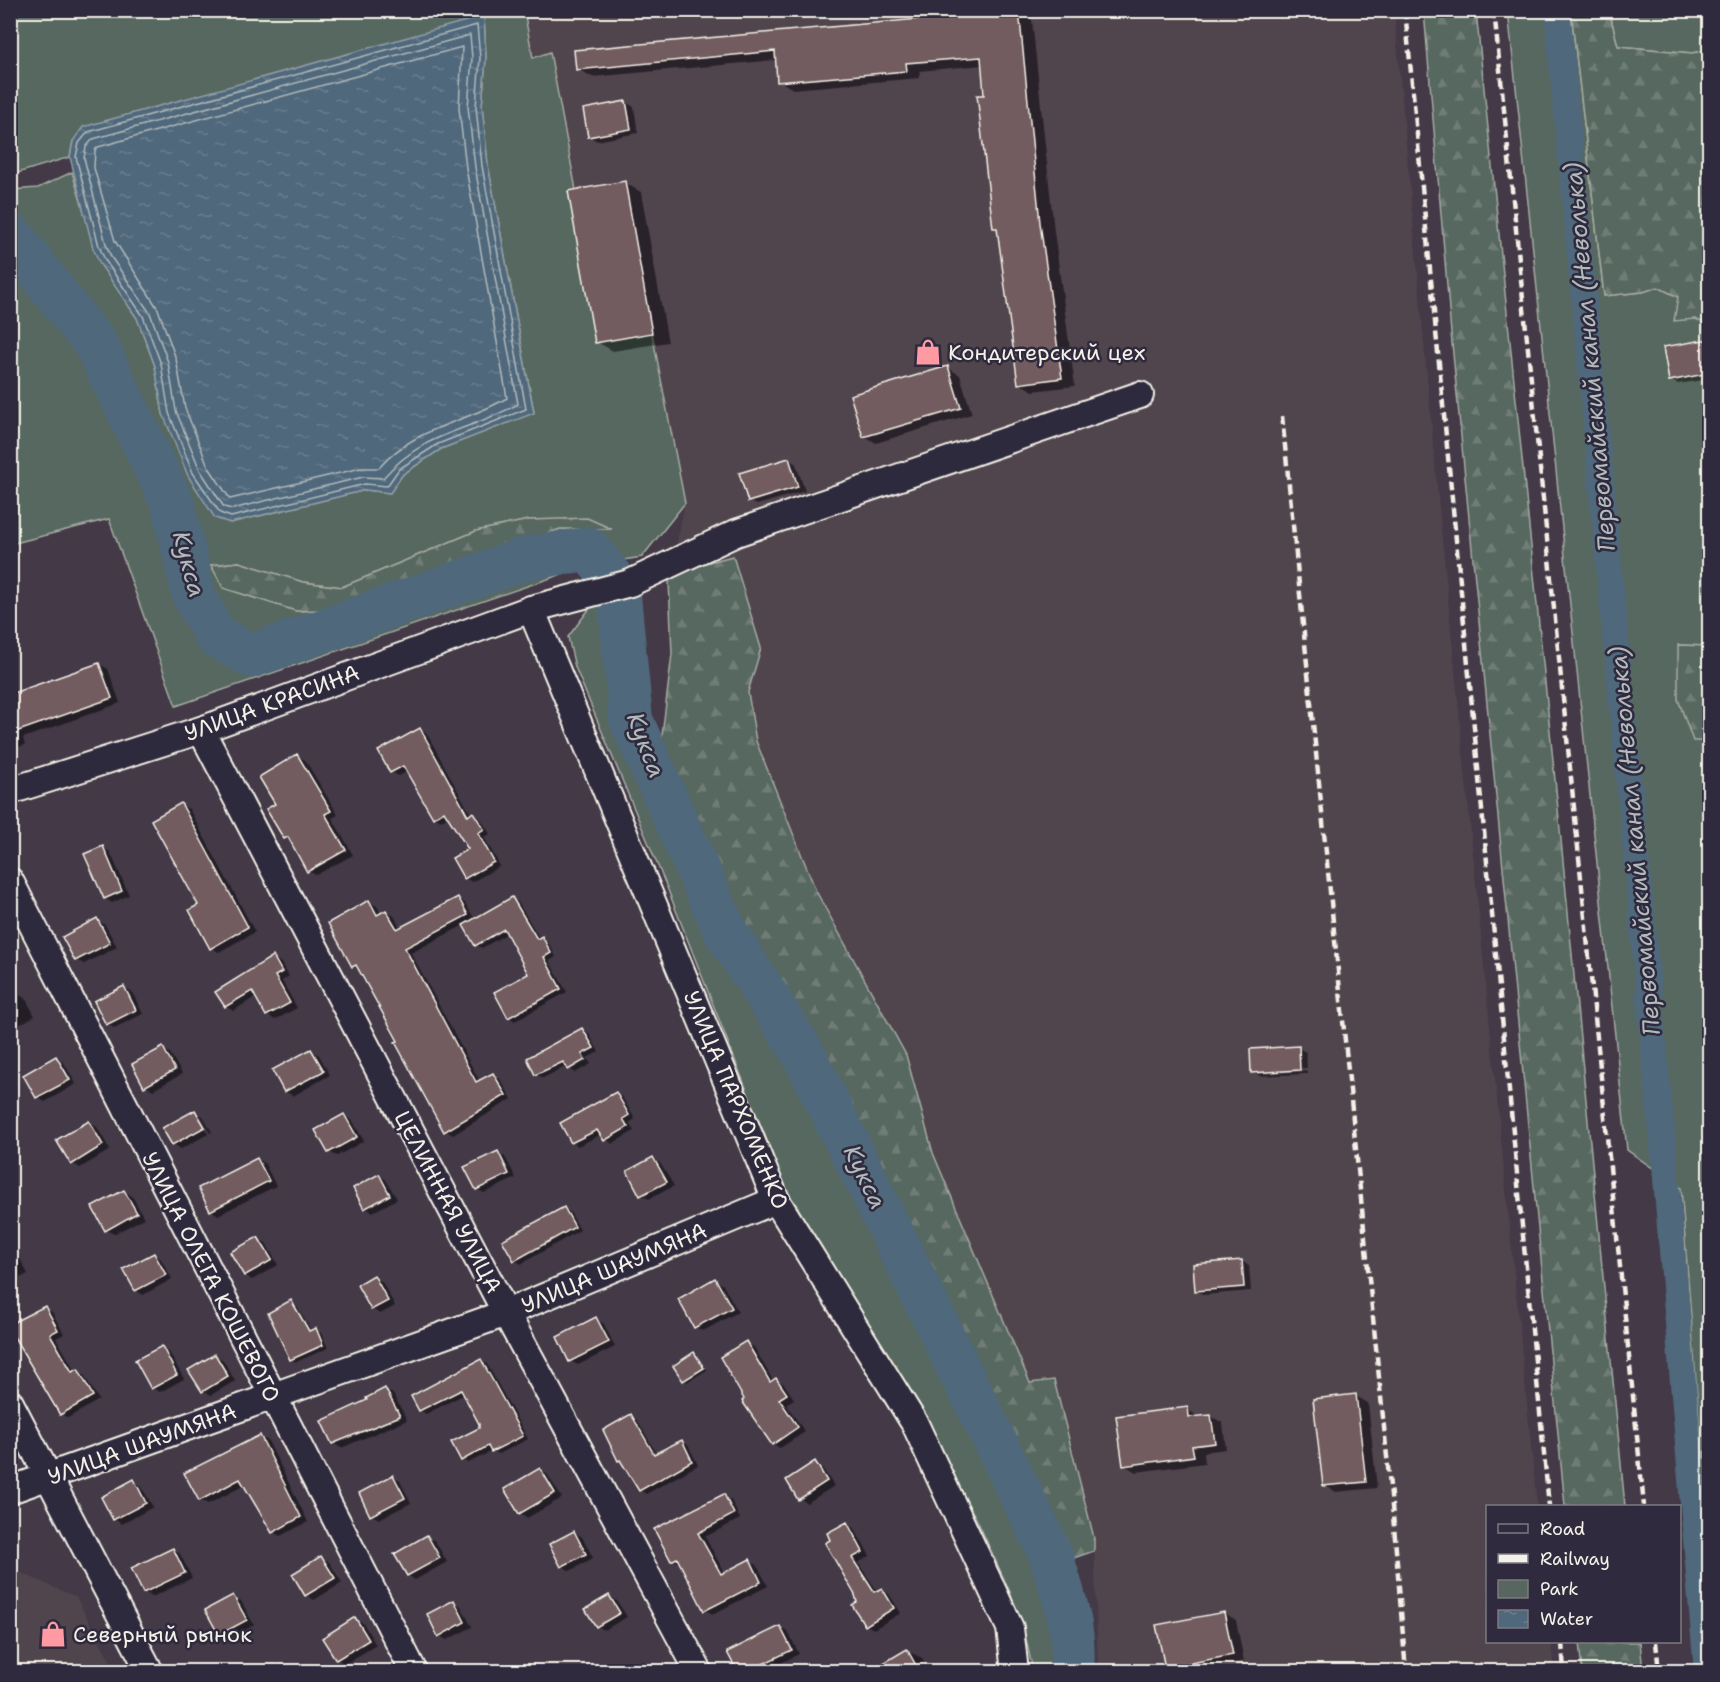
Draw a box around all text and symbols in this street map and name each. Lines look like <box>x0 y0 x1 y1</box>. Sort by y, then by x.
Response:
water label: Первомайский канал (Неволька) <box>1557 161 1623 553</box>
shop icon: Кондитерский цех <box>913 337 943 367</box>
place label: Кондитерский цех <box>948 338 1145 367</box>
water label: Кукса <box>165 527 213 601</box>
water label: Первомайский канал (Неволька) <box>1602 645 1668 1037</box>
street label: УЛИЦА КРАСИНА <box>181 658 363 748</box>
water label: Кукса <box>619 708 673 782</box>
street label: УЛИЦА ПАРХОМЕНКО <box>677 986 795 1214</box>
street label: ЦЕЛИННАЯ УЛИЦА <box>388 1106 508 1298</box>
water label: Кукса <box>836 1140 894 1214</box>
street label: УЛИЦА ОЛЕГА КОШЕВОГО <box>135 1147 287 1407</box>
street label: УЛИЦА ШАУМЯНА <box>517 1216 711 1320</box>
street label: УЛИЦА ШАУМЯНА <box>44 1396 240 1492</box>
legend <box>1486 1505 1681 1643</box>
text: Road <box>1540 1517 1585 1541</box>
text: Railway <box>1540 1547 1610 1571</box>
text: Park <box>1540 1577 1579 1601</box>
text: Water <box>1540 1607 1593 1631</box>
shop icon: Северный рынок <box>38 1619 68 1649</box>
place label: Северный рынок <box>73 1620 252 1649</box>

